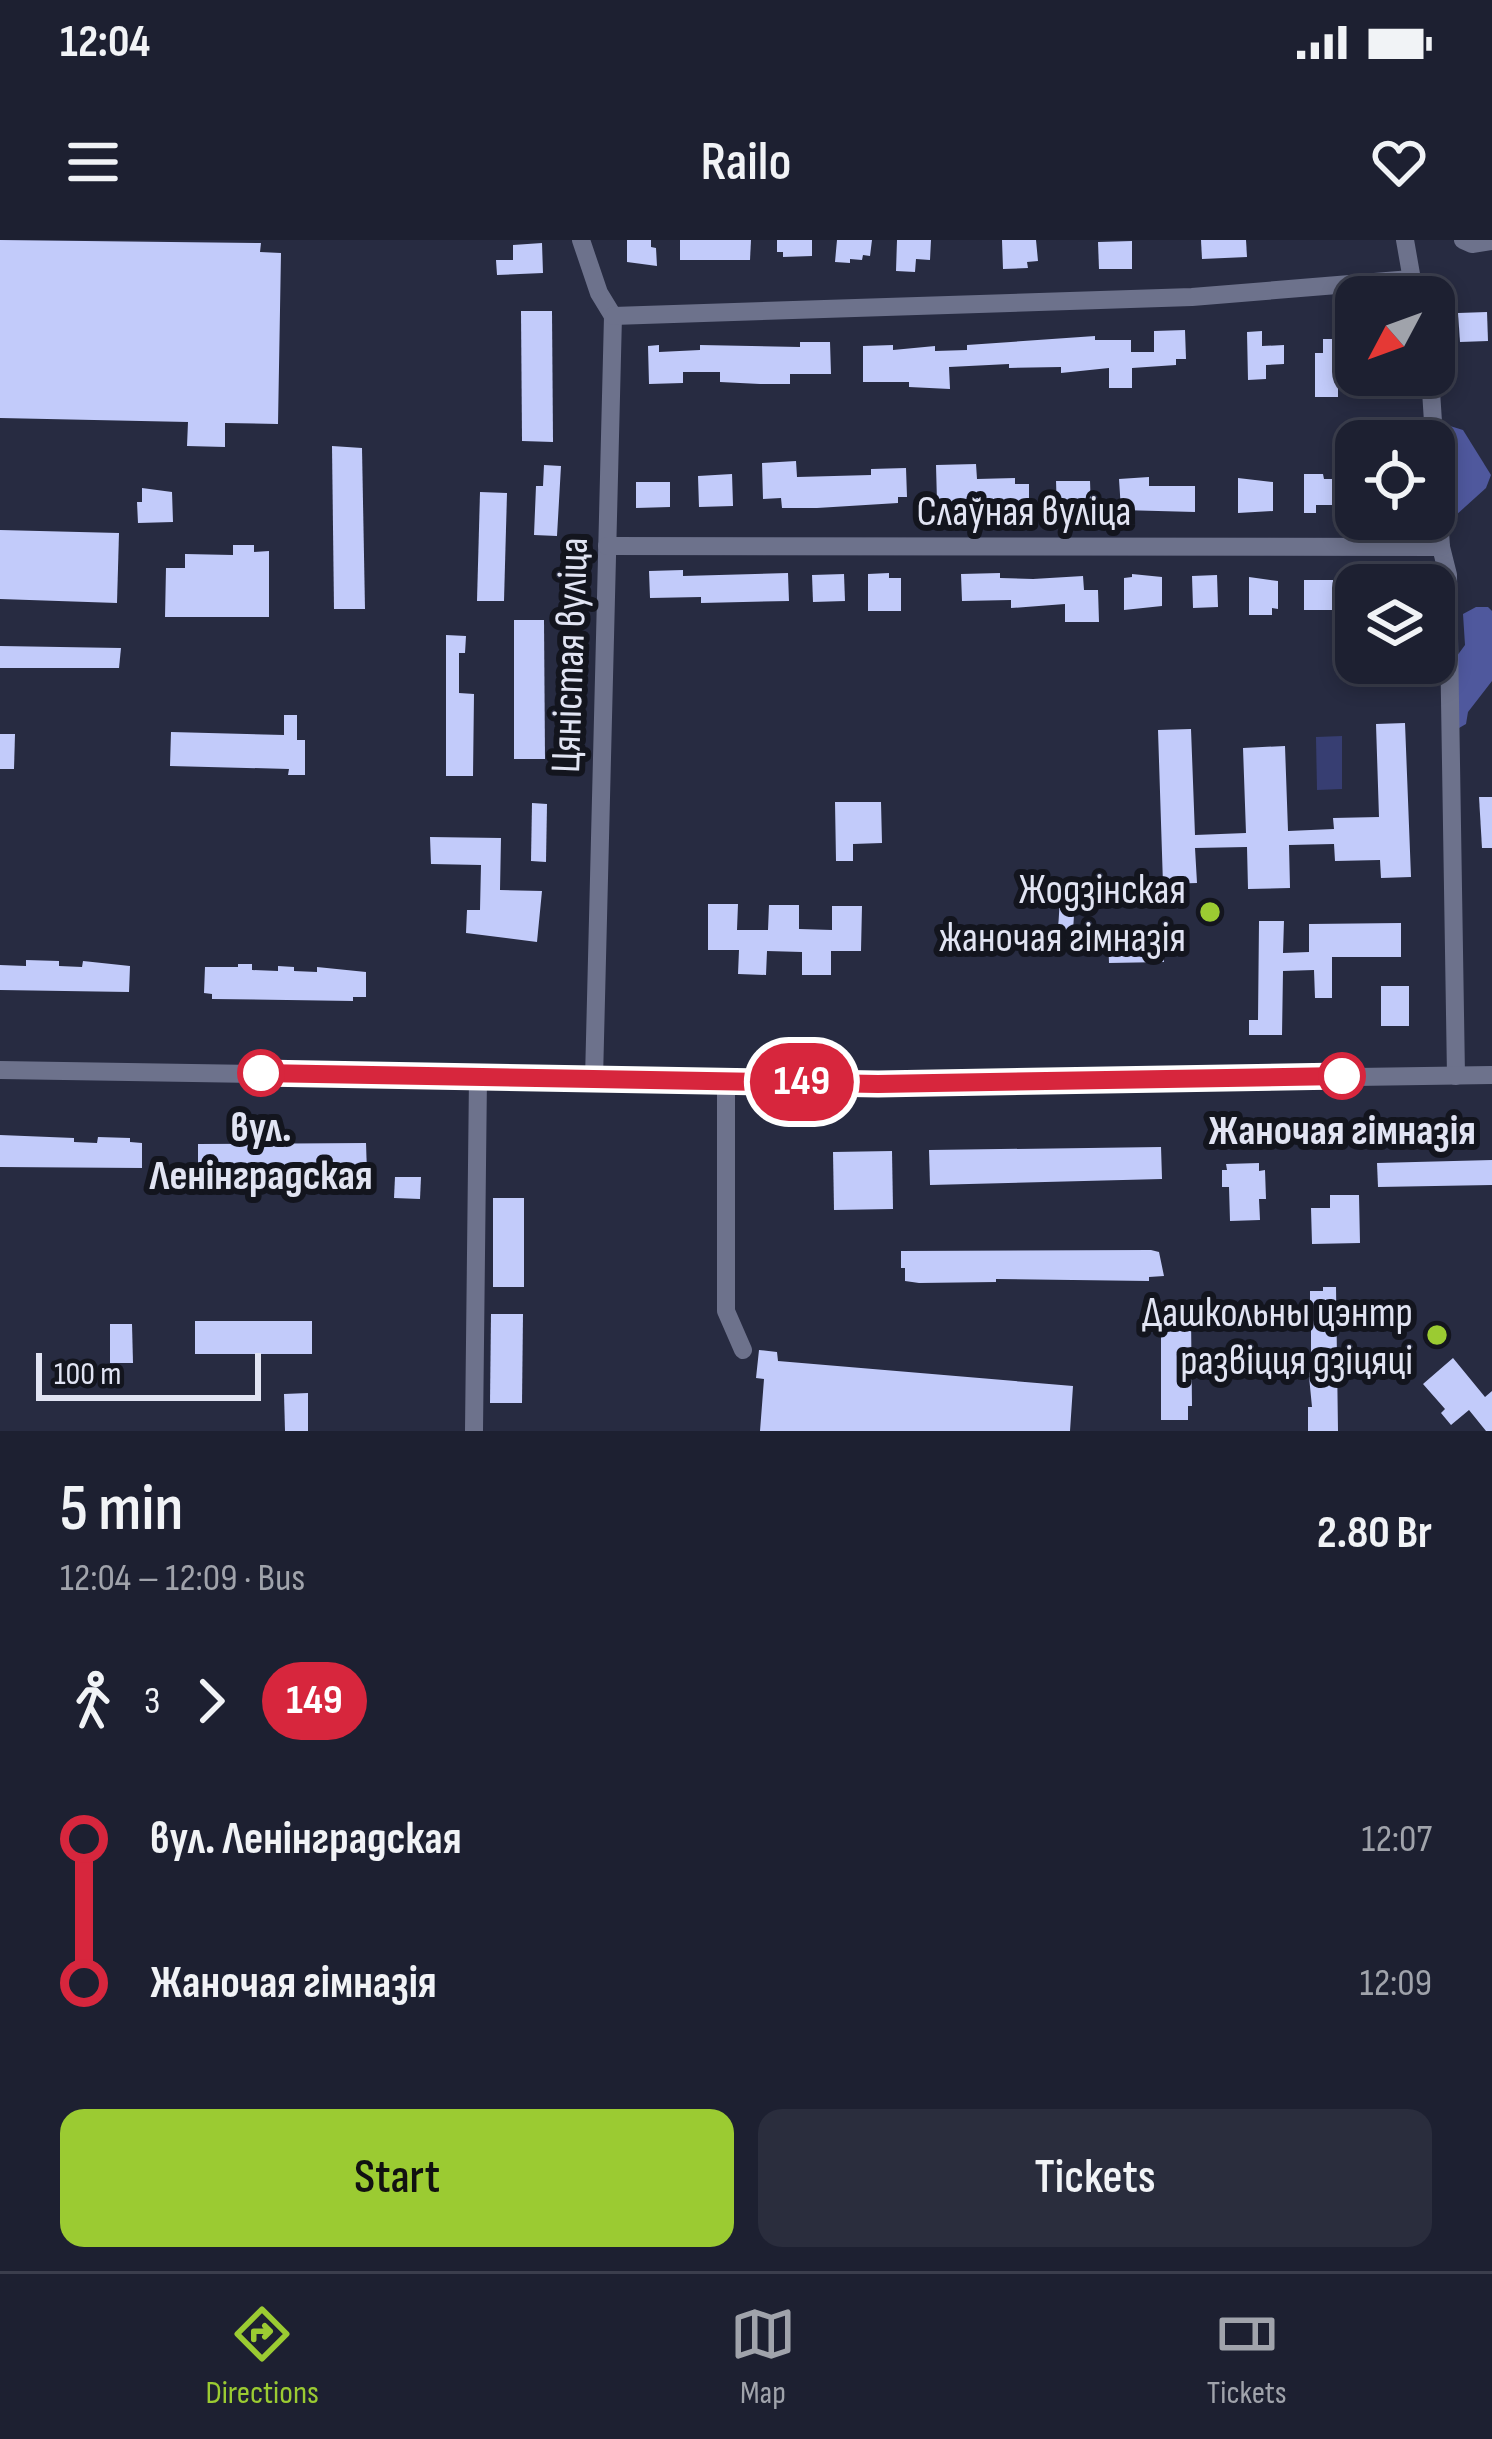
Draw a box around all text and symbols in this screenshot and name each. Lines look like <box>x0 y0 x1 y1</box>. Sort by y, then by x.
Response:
text: 12:04 <box>60 15 150 70</box>
icon: menu <box>60 129 126 195</box>
icon: heart <box>1366 129 1432 195</box>
text: Railo <box>701 130 792 195</box>
north arrow <box>1335 276 1455 396</box>
map controls <box>1335 276 1455 684</box>
button: locate <box>1335 420 1455 540</box>
street label: Слаўная вуліца <box>917 487 1131 538</box>
street label: Цяністая вуліца <box>541 536 600 774</box>
button: layers <box>1335 564 1455 684</box>
place label: Жодзінская жаночая гімназія <box>939 865 1186 964</box>
marker: Жодзінская жаночая гімназія <box>1197 899 1223 925</box>
line badge: 149 <box>733 1043 871 1121</box>
marker: вул. Ленінградская <box>239 1051 283 1095</box>
marker: Жаночая гімназія <box>1320 1054 1364 1098</box>
text: 149 <box>774 1056 830 1107</box>
place label: вул. Ленінградская <box>148 1103 373 1202</box>
place label: Жаночая гімназія <box>1208 1106 1476 1157</box>
place label: Дашкольны цэнтр развіцця дзіцяці <box>1142 1288 1413 1387</box>
marker: Дашкольны цэнтр развіцця дзіцяці <box>1424 1322 1450 1348</box>
scale bar <box>36 1347 261 1400</box>
text: 100 m <box>54 1354 121 1394</box>
text: 5 min <box>60 1470 183 1549</box>
text: 2.80 Br <box>1317 1506 1432 1561</box>
text: 12:04 – 12:09 · Bus <box>60 1555 305 1602</box>
icon: walk <box>60 1668 126 1734</box>
icon: forward <box>178 1668 244 1734</box>
text: 149 <box>286 1675 343 1726</box>
text: 3 <box>144 1678 160 1725</box>
text: вул. Ленінградская <box>150 1812 462 1867</box>
text: 12:07 <box>1362 1816 1432 1863</box>
text: Жаночая гімназія <box>150 1956 437 2011</box>
text: 12:09 <box>1360 1960 1432 2007</box>
button: Start <box>60 2109 734 2247</box>
button: Tickets <box>758 2109 1432 2247</box>
tab: Directions <box>205 2301 319 2413</box>
tab: Map <box>730 2301 796 2413</box>
tab: Tickets <box>1207 2301 1287 2413</box>

